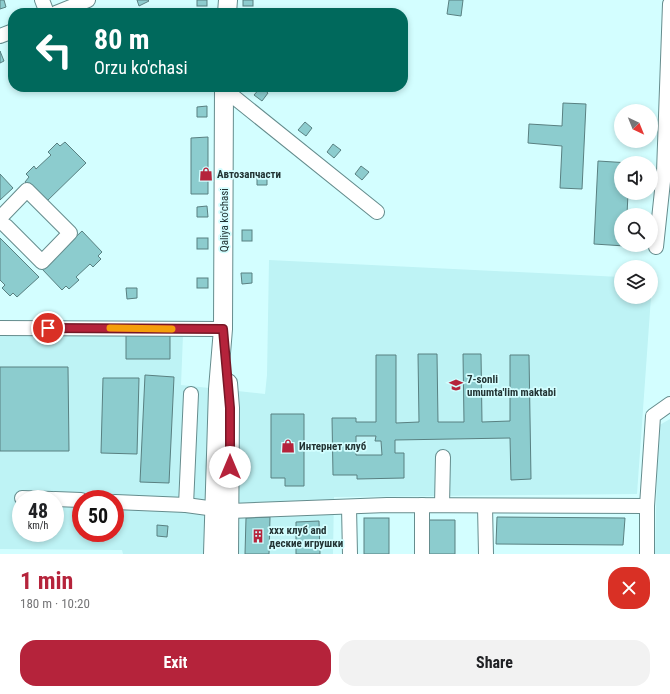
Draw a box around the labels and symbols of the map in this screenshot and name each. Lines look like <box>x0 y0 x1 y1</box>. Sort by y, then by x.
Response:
north arrow <box>614 104 658 148</box>
shop icon: Автозапчасти <box>198 166 214 182</box>
place label: Автозапчасти <box>217 168 281 181</box>
street label: Qaliya ko'chasi <box>218 188 231 252</box>
pin <box>31 311 65 345</box>
place label: 7-sonli umumta'lim maktabi <box>467 373 556 399</box>
school or university icon: 7-sonli umumta'lim maktabi <box>448 377 464 393</box>
shop icon: Интернет клуб <box>280 438 296 454</box>
place label: Интернет клуб <box>299 440 367 453</box>
position arrow <box>209 446 251 488</box>
speed limit sign: 50 <box>72 490 124 542</box>
place label: ххх клуб and деские игрушки <box>269 524 343 550</box>
building icon: ххх клуб and деские игрушки <box>250 528 266 544</box>

